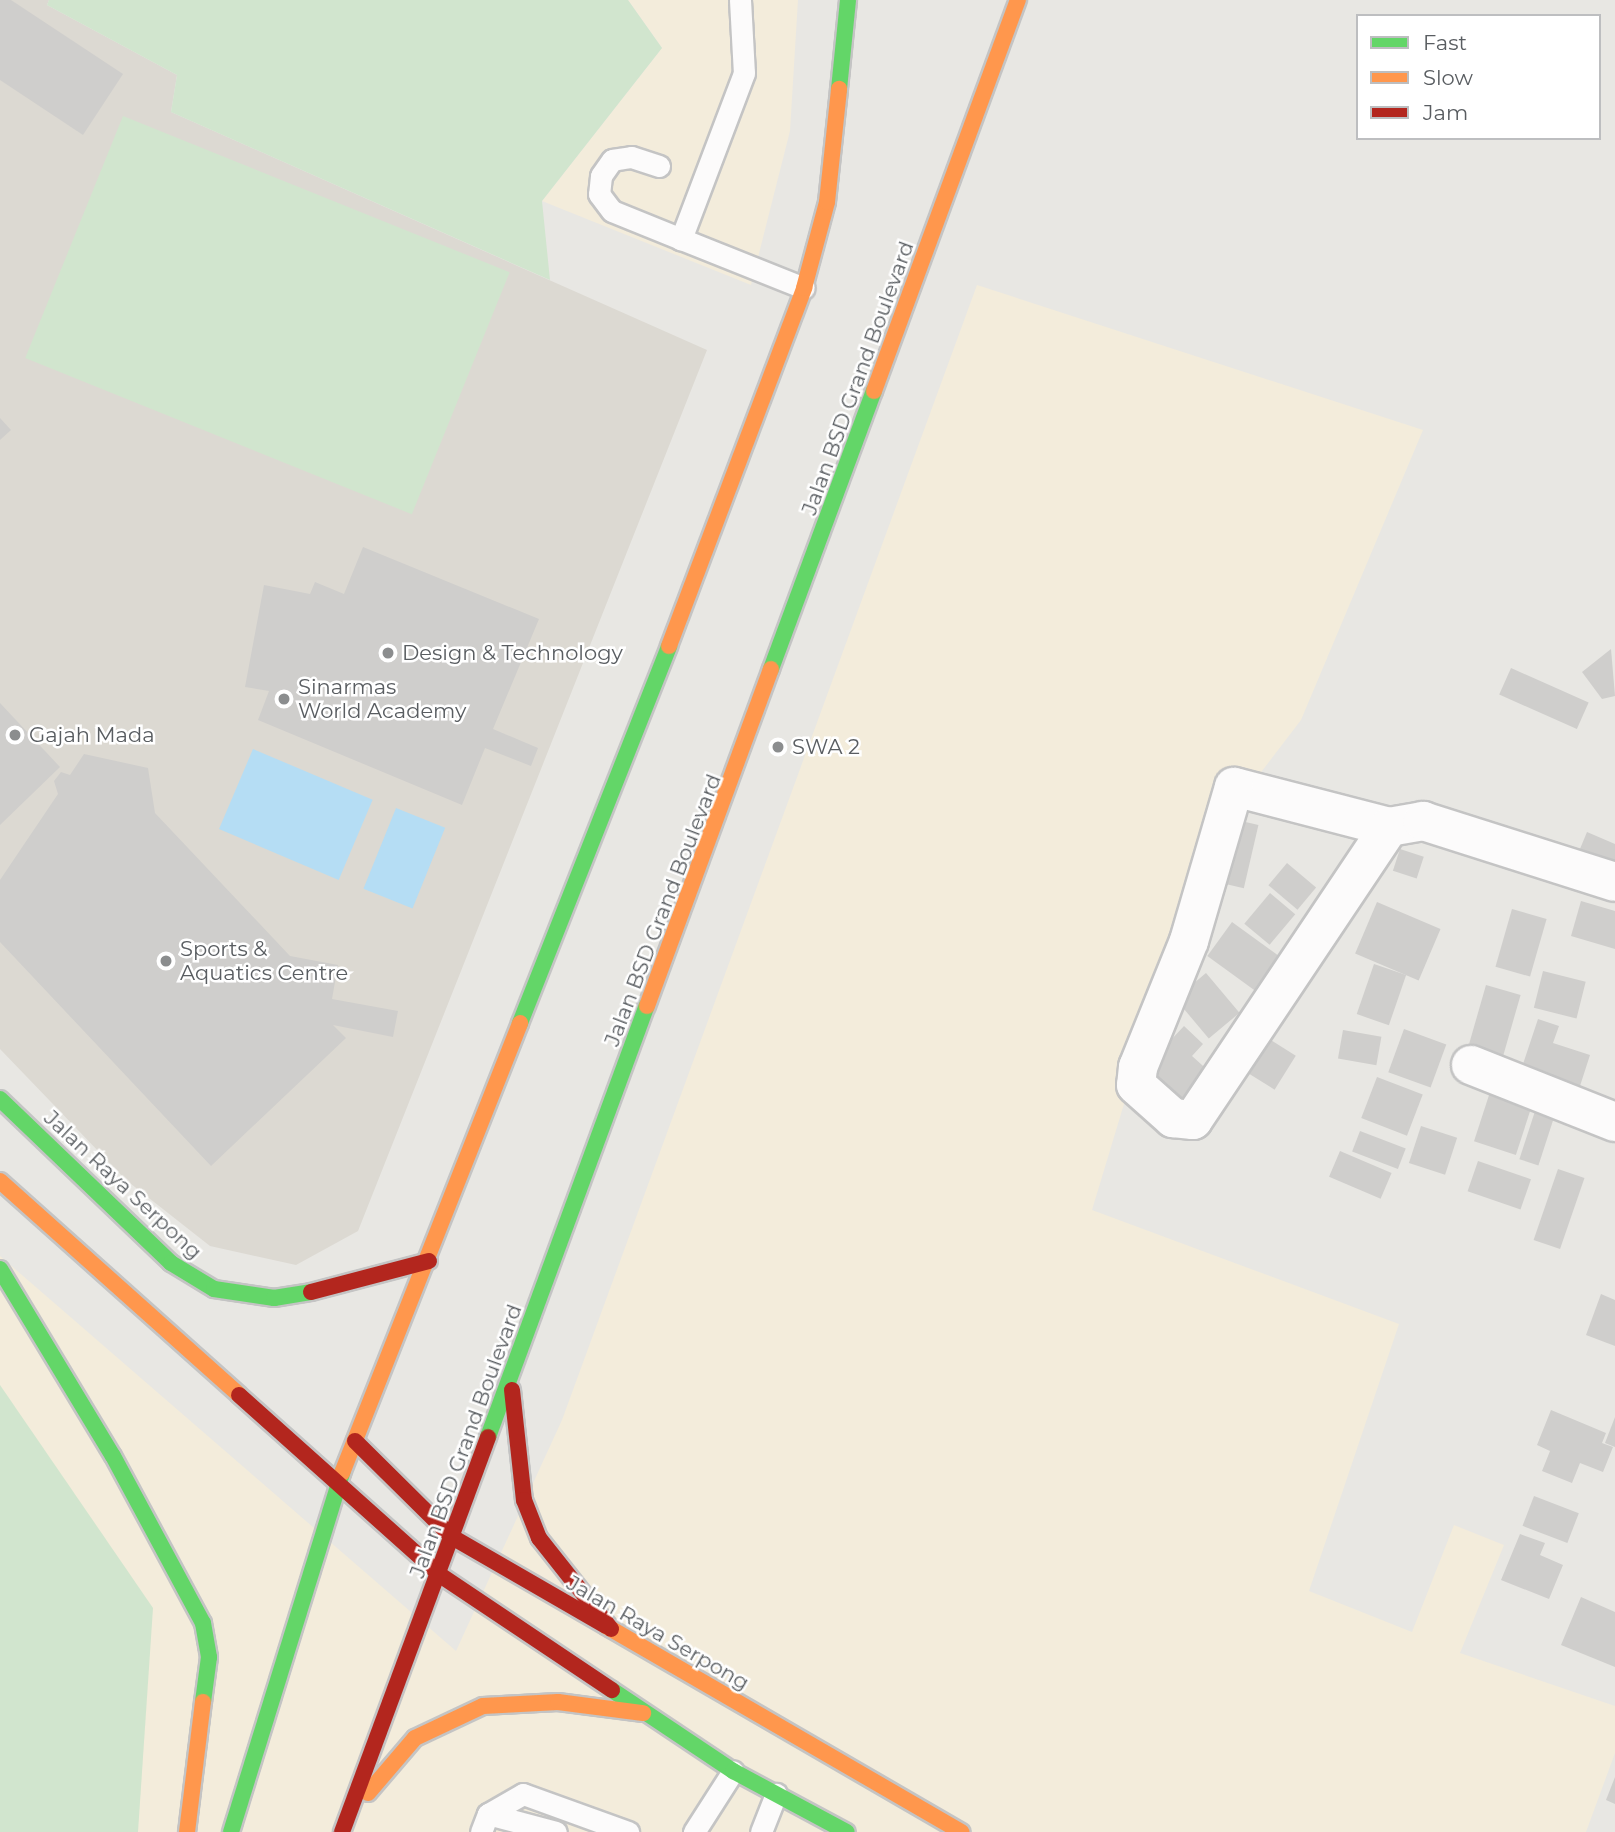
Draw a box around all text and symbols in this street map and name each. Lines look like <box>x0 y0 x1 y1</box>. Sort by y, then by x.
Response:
legend <box>1356 14 1601 140</box>
text: Fast <box>1423 30 1467 55</box>
text: Slow <box>1423 65 1473 90</box>
text: Jam <box>1423 100 1468 125</box>
street label: Jalan BSD Grand Boulevard <box>797 238 919 518</box>
place label: Design & Technology <box>402 640 623 666</box>
marker: Design & Technology <box>380 645 396 661</box>
place label: Sinarmas World Academy <box>298 674 466 724</box>
marker: Sinarmas World Academy <box>276 691 292 707</box>
place label: Gajah Mada <box>29 722 155 748</box>
marker: Gajah Mada <box>7 727 23 743</box>
place label: SWA 2 <box>792 734 860 760</box>
marker: SWA 2 <box>770 739 786 755</box>
street label: Jalan BSD Grand Boulevard <box>599 770 727 1050</box>
place label: Sports & Aquatics Centre <box>180 936 348 986</box>
marker: Sports & Aquatics Centre <box>158 953 174 969</box>
street label: Jalan Raya Serpong <box>39 1105 207 1265</box>
street label: Jalan BSD Grand Boulevard <box>405 1301 527 1581</box>
street label: Jalan Raya Serpong <box>562 1570 754 1696</box>

